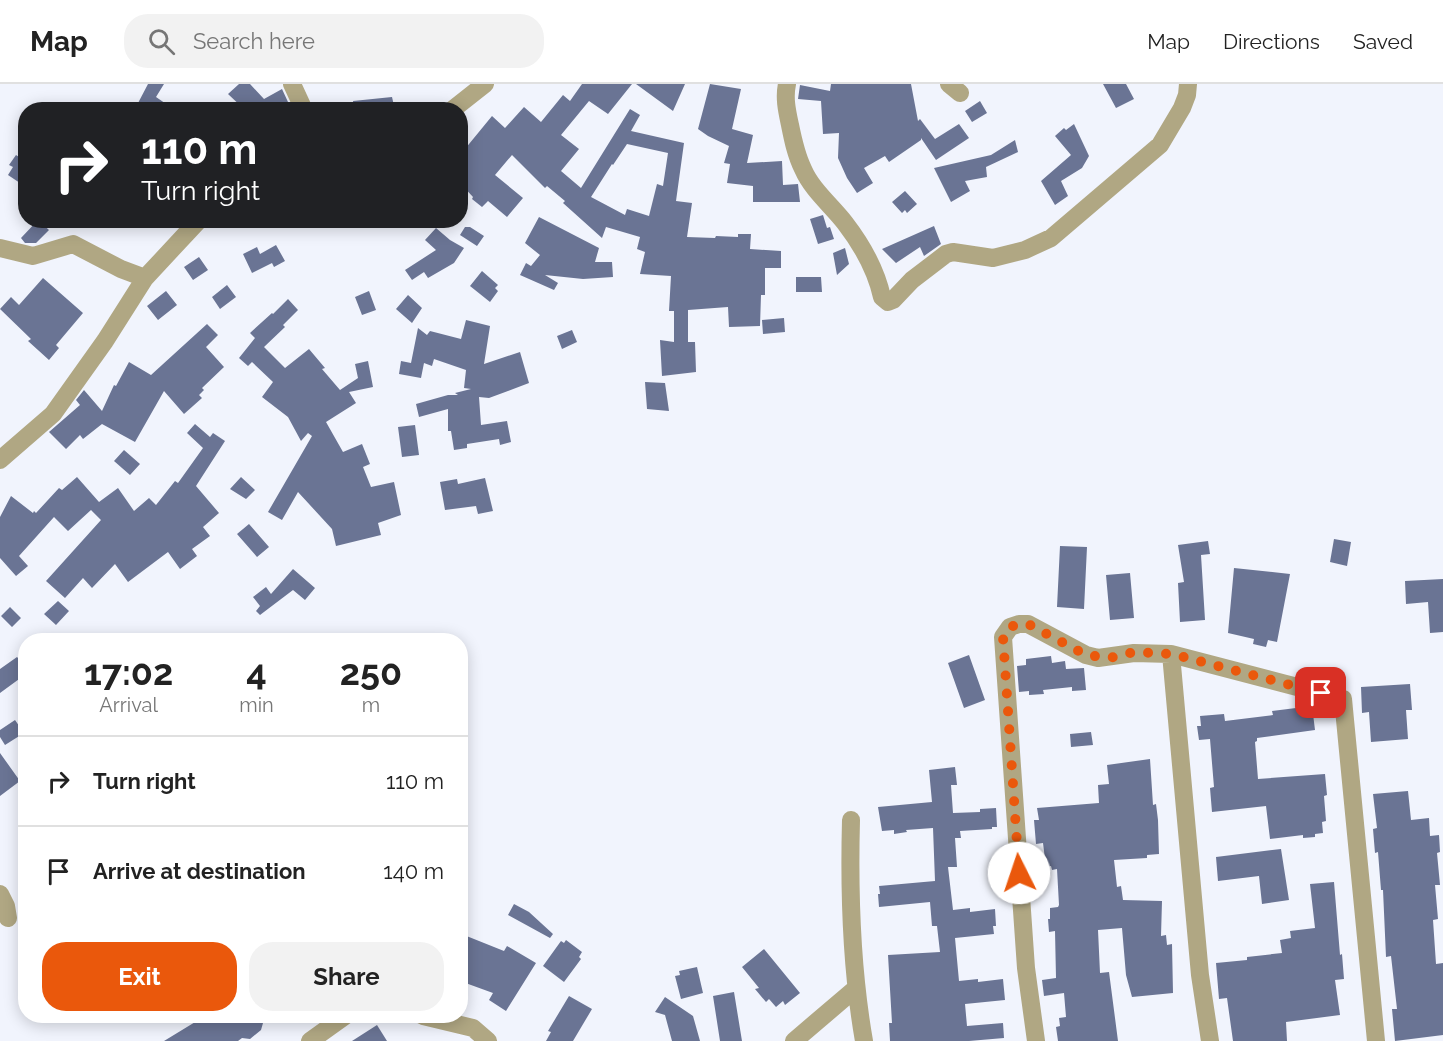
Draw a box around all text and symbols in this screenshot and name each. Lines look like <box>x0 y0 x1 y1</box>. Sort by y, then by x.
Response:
search box <box>124 14 544 68</box>
text: Map <box>30 25 88 58</box>
icon: search <box>145 25 178 58</box>
text: Search here <box>193 28 315 54</box>
text: Map <box>1147 29 1190 54</box>
text: Directions <box>1223 29 1320 54</box>
text: Saved <box>1353 29 1413 54</box>
text: 110 m <box>141 125 257 174</box>
icon: right <box>42 126 120 204</box>
text: Turn right <box>141 175 260 206</box>
text: 17:02 <box>84 651 173 693</box>
text: 4 <box>246 651 267 693</box>
text: 250 <box>340 651 402 693</box>
pin <box>1295 667 1346 718</box>
icon: arrive <box>1304 676 1337 709</box>
text: Arrival <box>99 693 158 717</box>
text: min <box>239 693 274 717</box>
text: m <box>362 693 380 717</box>
icon: right <box>42 765 75 798</box>
text: Turn right <box>93 768 196 794</box>
text: 110 m <box>386 768 444 794</box>
position arrow <box>987 841 1051 905</box>
icon: arrive <box>42 855 75 888</box>
text: Arrive at destination <box>93 858 306 884</box>
text: 140 m <box>383 858 444 884</box>
button: Exit <box>42 942 237 1011</box>
button: Share <box>249 942 444 1011</box>

